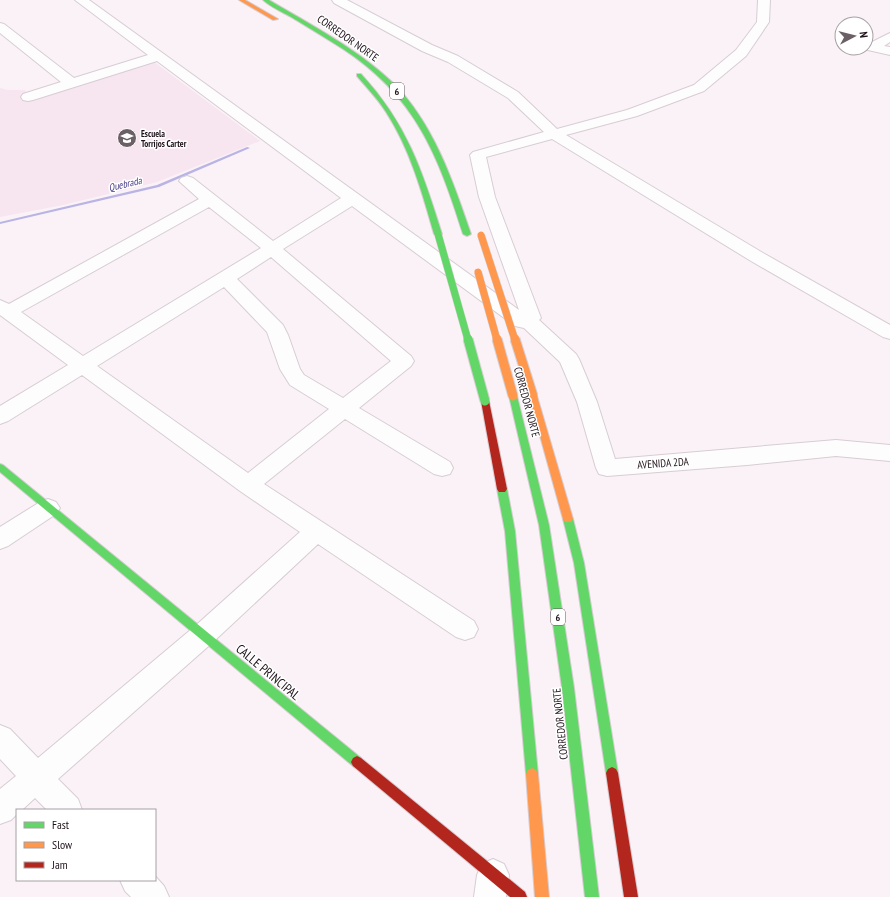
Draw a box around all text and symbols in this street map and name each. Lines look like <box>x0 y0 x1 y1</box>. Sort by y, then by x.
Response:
street label: CORREDOR NORTE <box>315 12 382 65</box>
north arrow <box>834 16 874 56</box>
text: N <box>857 31 871 39</box>
road number: 6 <box>390 83 404 99</box>
school or university icon: Escuela Torrijos Carter <box>116 127 138 149</box>
place label: Escuela Torrijos Carter <box>141 128 187 149</box>
water label: Quebrada <box>107 174 144 194</box>
street label: CORREDOR NORTE <box>511 365 543 439</box>
street label: AVENIDA 2DA <box>637 454 690 472</box>
road number: 6 <box>551 609 565 625</box>
street label: CALLE PRINCIPAL <box>232 640 304 704</box>
street label: CORREDOR NORTE <box>549 687 571 760</box>
legend <box>16 809 156 881</box>
text: Fast <box>52 817 70 832</box>
text: Slow <box>52 837 73 852</box>
text: Jam <box>51 857 68 872</box>

